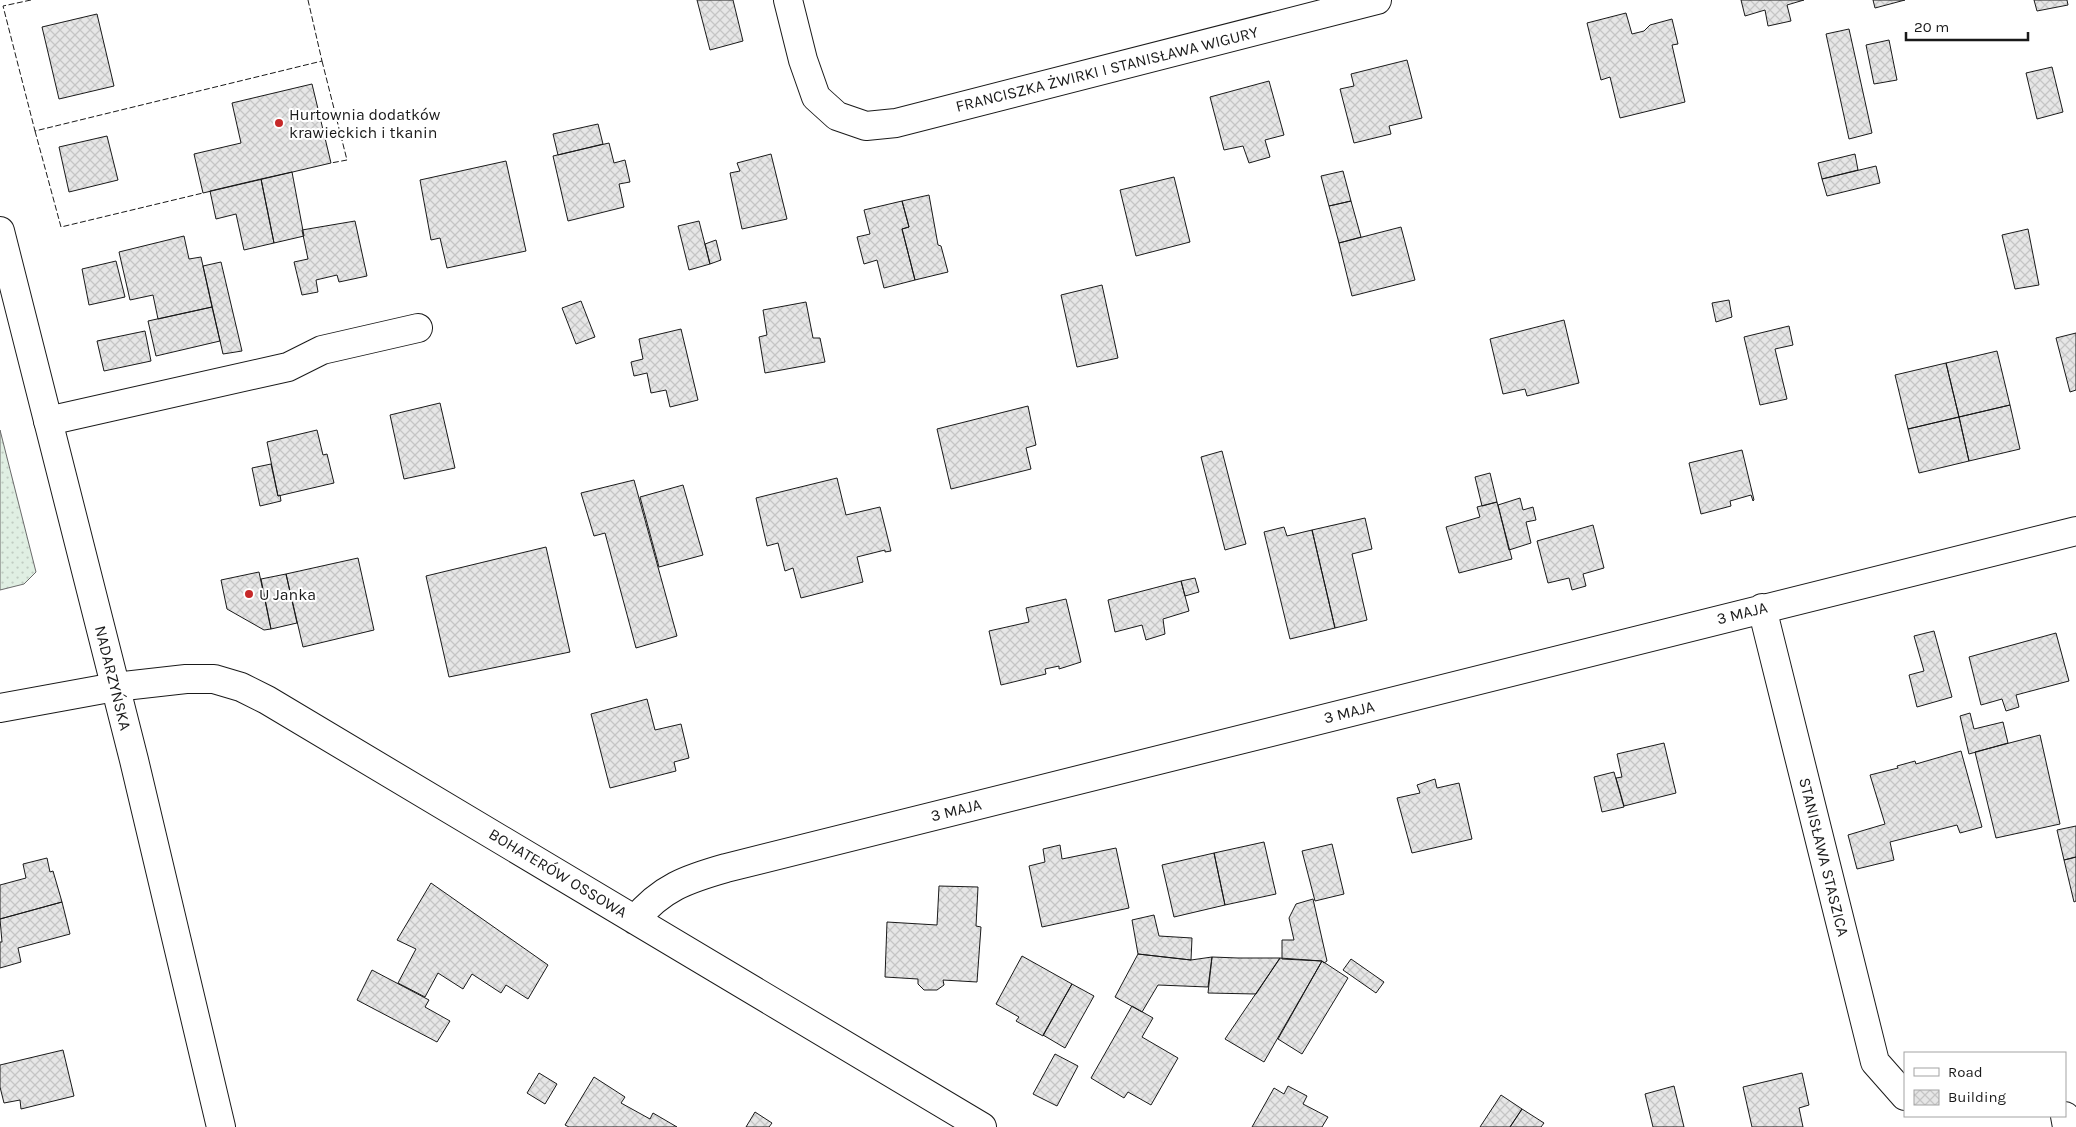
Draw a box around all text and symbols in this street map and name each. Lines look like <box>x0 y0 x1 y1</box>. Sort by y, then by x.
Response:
scale bar <box>1906 10 2028 42</box>
text: 20 m <box>1914 18 1949 36</box>
street label: FRANCISZKA ŻWIRKI I STANISŁAWA WIGURY <box>954 22 1260 116</box>
place label: Hurtownia dodatków krawieckich i tkanin <box>289 105 441 142</box>
marker: Hurtownia dodatków krawieckich i tkanin <box>273 117 285 129</box>
place label: U Janka <box>259 585 316 604</box>
marker: U Janka <box>243 588 255 600</box>
street label: 3 MAJA <box>1715 598 1769 628</box>
street label: NADARZYŃSKA <box>91 624 135 732</box>
street label: 3 MAJA <box>1322 697 1376 727</box>
street label: STANISŁAWA STASZICA <box>1795 776 1853 938</box>
street label: 3 MAJA <box>929 795 983 825</box>
street label: BOHATERÓW OSSOWA <box>486 824 630 922</box>
legend <box>1904 1052 2066 1117</box>
text: Road <box>1948 1063 1983 1081</box>
text: Building <box>1948 1088 2006 1106</box>

